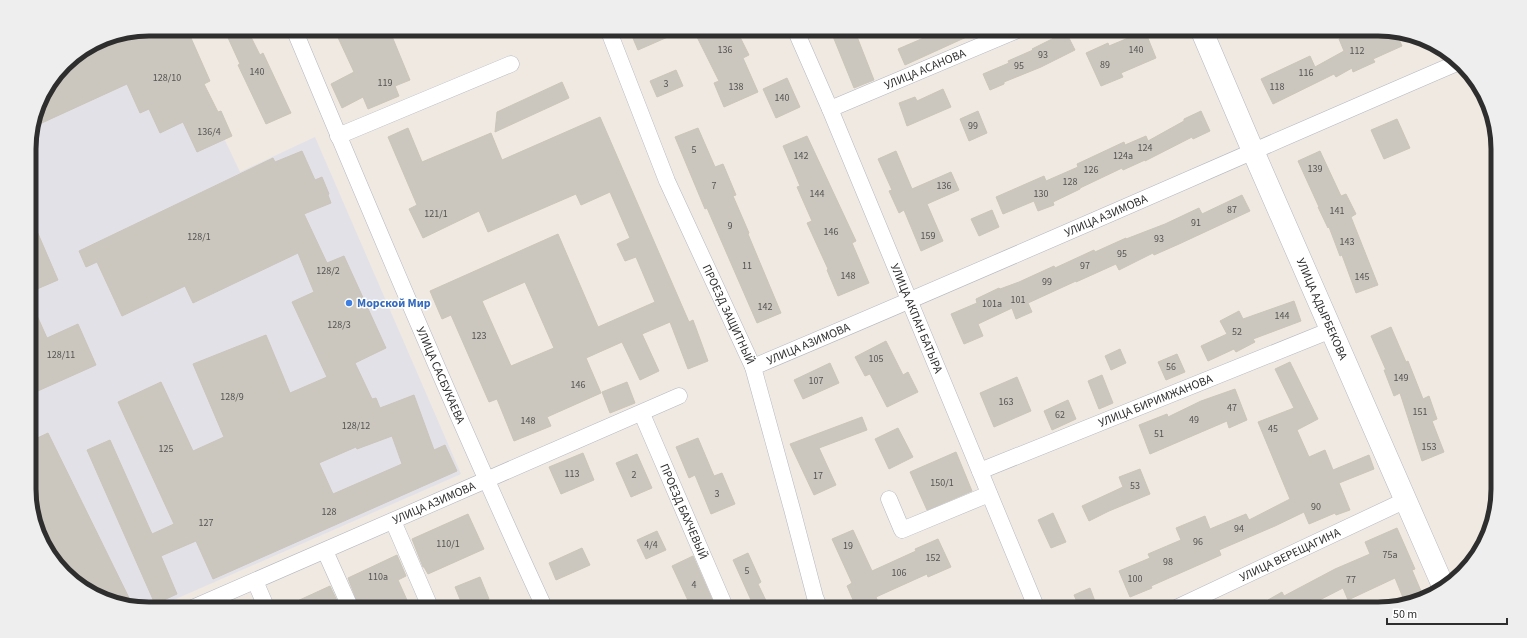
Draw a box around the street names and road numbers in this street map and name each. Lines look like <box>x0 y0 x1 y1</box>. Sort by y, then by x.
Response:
street label: УЛИЦА АСАНОВА <box>882 44 969 94</box>
street label: УЛИЦА АЗИМОВА <box>1062 190 1150 241</box>
street label: УЛИЦА АДЫРБЕКОВА <box>1292 255 1352 363</box>
street label: УЛИЦА АКПАН БАТЫРА <box>886 261 947 376</box>
street label: ПРОЕЗД ЗАЩИТНЫЙ <box>698 262 759 367</box>
street label: УЛИЦА АЗИМОВА <box>764 318 853 369</box>
street label: УЛИЦА САСБУКАЕВА <box>412 324 469 427</box>
street label: УЛИЦА БИРИМЖАНОВА <box>1096 370 1215 431</box>
street label: ПРОЕЗД БАХЧЕВЫЙ <box>656 461 712 562</box>
street label: УЛИЦА АЗИМОВА <box>390 477 478 528</box>
street label: УЛИЦА ВЕРЕЩАГИНА <box>1237 523 1343 586</box>

